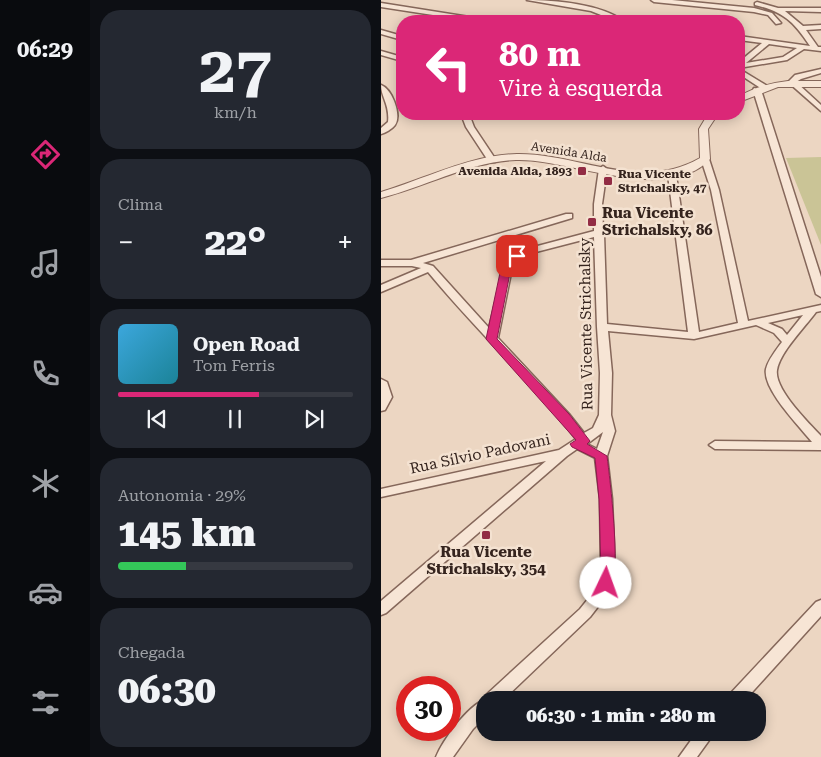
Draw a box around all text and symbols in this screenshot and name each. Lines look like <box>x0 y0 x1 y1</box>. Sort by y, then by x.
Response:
text: 27 <box>199 32 272 108</box>
text: 80 m <box>499 34 581 75</box>
icon: left <box>416 35 481 100</box>
text: 06:29 <box>17 37 73 62</box>
text: Vire à esquerda <box>499 76 662 101</box>
text: km/h <box>214 103 257 122</box>
icon: directions <box>28 137 63 172</box>
street label: Avenida Alda <box>530 139 608 165</box>
place label: Avenida Alda, 1893 <box>458 164 572 178</box>
marker: Avenida Alda, 1893 <box>576 165 588 177</box>
place label: Rua Vicente Strichalsky, 47 <box>618 167 707 195</box>
marker: Rua Vicente Strichalsky, 47 <box>602 175 614 187</box>
text: Clima <box>118 195 163 214</box>
place label: Rua Vicente Strichalsky, 86 <box>602 204 713 239</box>
marker: Rua Vicente Strichalsky, 86 <box>586 216 598 228</box>
text: 22° <box>205 220 266 264</box>
text: − <box>118 226 134 259</box>
text: + <box>337 226 353 259</box>
pin <box>496 235 538 277</box>
street label: Rua Vicente Strichalsky <box>575 237 597 410</box>
icon: arrive <box>503 242 531 270</box>
icon: music <box>28 246 63 281</box>
text: Open Road <box>193 333 300 356</box>
icon: phone <box>28 356 63 391</box>
text: Tom Ferris <box>193 356 275 375</box>
icon: previous <box>143 405 171 433</box>
icon: pause <box>221 405 249 433</box>
icon: next <box>300 405 328 433</box>
street label: Rua Sílvio Padovani <box>408 430 552 478</box>
icon: climate <box>28 466 63 501</box>
text: Autonomia · 29% <box>118 486 246 505</box>
text: 145 km <box>118 511 256 555</box>
marker: Rua Vicente Strichalsky, 354 <box>480 529 492 541</box>
place label: Rua Vicente Strichalsky, 354 <box>426 543 546 578</box>
position arrow <box>579 556 631 608</box>
icon: car <box>28 575 63 610</box>
text: Chegada <box>118 643 185 662</box>
text: 06:30 <box>118 668 216 712</box>
speed limit sign: 30 <box>396 676 461 741</box>
icon: filters <box>28 685 63 720</box>
text: 06:30 · 1 min · 280 m <box>526 704 716 727</box>

